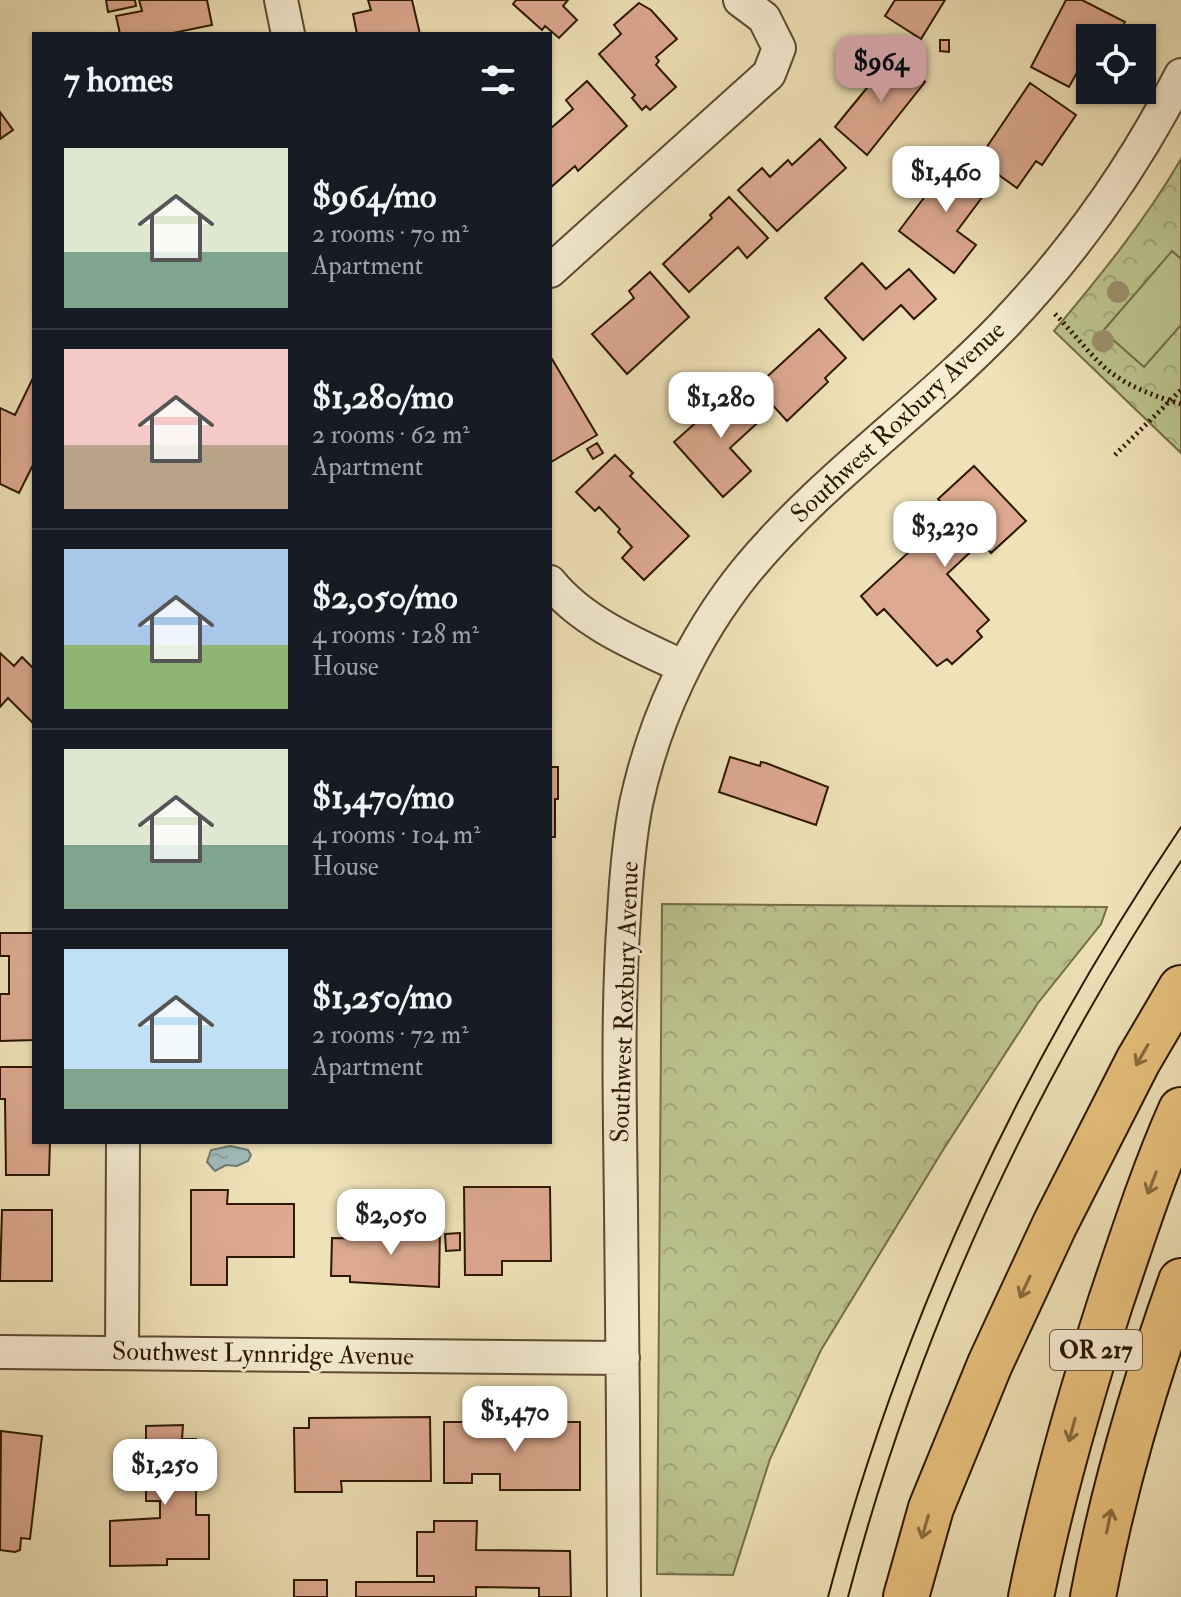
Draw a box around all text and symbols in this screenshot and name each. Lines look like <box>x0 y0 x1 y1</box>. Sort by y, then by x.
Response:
map controls <box>1076 24 1156 104</box>
button: locate <box>1076 24 1156 104</box>
pin: $964 <box>834 36 928 104</box>
text: $964 <box>853 46 909 78</box>
icon: filters <box>476 58 520 102</box>
text: 7 homes <box>64 59 173 102</box>
pin: $1,460 <box>881 146 1011 214</box>
text: $1,460 <box>910 156 982 188</box>
text: $964/mo <box>312 175 436 218</box>
icon: home <box>128 180 224 276</box>
text: 2 rooms · 70 m² <box>312 218 469 250</box>
text: Apartment <box>312 250 423 282</box>
street label: Southwest Roxbury Avenue <box>784 314 1012 530</box>
pin: $1,280 <box>656 372 786 440</box>
text: $1,280/mo <box>312 376 454 419</box>
icon: home <box>128 381 224 477</box>
text: $1,280 <box>687 382 755 414</box>
text: 2 rooms · 62 m² <box>312 419 470 451</box>
text: Apartment <box>312 451 423 483</box>
pin: $3,230 <box>880 501 1010 569</box>
text: $3,230 <box>911 511 979 543</box>
text: $2,050/mo <box>312 576 458 619</box>
icon: home <box>128 581 224 677</box>
text: 4 rooms · 128 m² <box>312 619 479 651</box>
text: House <box>312 651 379 683</box>
text: $1,470/mo <box>312 776 454 819</box>
icon: home <box>128 781 224 877</box>
text: 4 rooms · 104 m² <box>312 819 481 851</box>
text: House <box>312 851 379 883</box>
street label: Southwest Roxbury Avenue <box>604 861 646 1143</box>
text: $1,250/mo <box>312 976 452 1019</box>
icon: home <box>128 981 224 1077</box>
text: 2 rooms · 72 m² <box>312 1019 469 1051</box>
one-way arrow <box>1134 1043 1150 1066</box>
text: Apartment <box>312 1051 423 1083</box>
one-way arrow <box>1144 1170 1158 1195</box>
pin: $2,050 <box>326 1189 456 1257</box>
text: $2,050 <box>355 1199 427 1231</box>
one-way arrow <box>1017 1275 1032 1299</box>
road number: OR 217 <box>1050 1330 1142 1370</box>
street label: Southwest Lynnridge Avenue <box>112 1335 415 1373</box>
pin: $1,470 <box>450 1386 580 1454</box>
text: $1,470 <box>480 1396 550 1428</box>
one-way arrow <box>1064 1416 1079 1442</box>
pin: $1,250 <box>100 1439 230 1507</box>
text: $1,250 <box>131 1449 199 1481</box>
one-way arrow <box>1102 1508 1117 1534</box>
one-way arrow <box>917 1514 932 1540</box>

